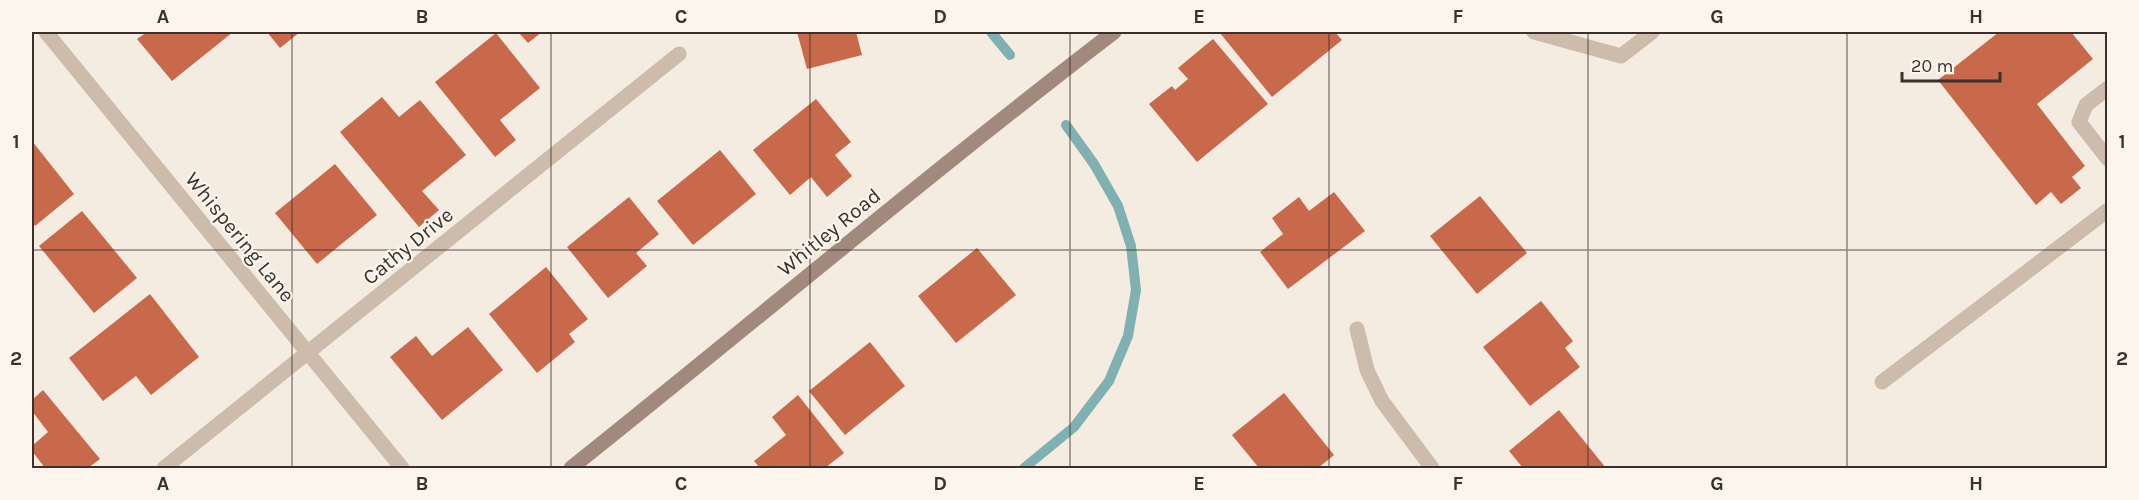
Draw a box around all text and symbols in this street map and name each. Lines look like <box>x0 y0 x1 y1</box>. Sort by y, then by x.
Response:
text: A <box>157 5 170 28</box>
text: B <box>416 5 428 28</box>
text: C <box>675 5 687 28</box>
text: D <box>933 5 947 28</box>
text: E <box>1193 5 1205 28</box>
text: F <box>1453 5 1464 28</box>
text: G <box>1710 5 1724 28</box>
text: H <box>1969 5 1983 28</box>
scale bar <box>1902 45 2000 83</box>
text: 20 m <box>1911 55 1953 77</box>
text: 1 <box>12 130 20 153</box>
text: 1 <box>2118 130 2126 153</box>
street label: Whispering Lane <box>180 167 300 307</box>
street label: Whitley Road <box>773 183 885 281</box>
street label: Cathy Drive <box>358 202 458 290</box>
text: 2 <box>10 347 22 370</box>
text: 2 <box>2116 347 2128 370</box>
text: A <box>157 472 170 495</box>
text: B <box>416 472 428 495</box>
text: C <box>675 472 687 495</box>
text: D <box>933 472 947 495</box>
text: E <box>1193 472 1205 495</box>
text: F <box>1453 472 1464 495</box>
text: G <box>1710 472 1724 495</box>
text: H <box>1969 472 1983 495</box>

